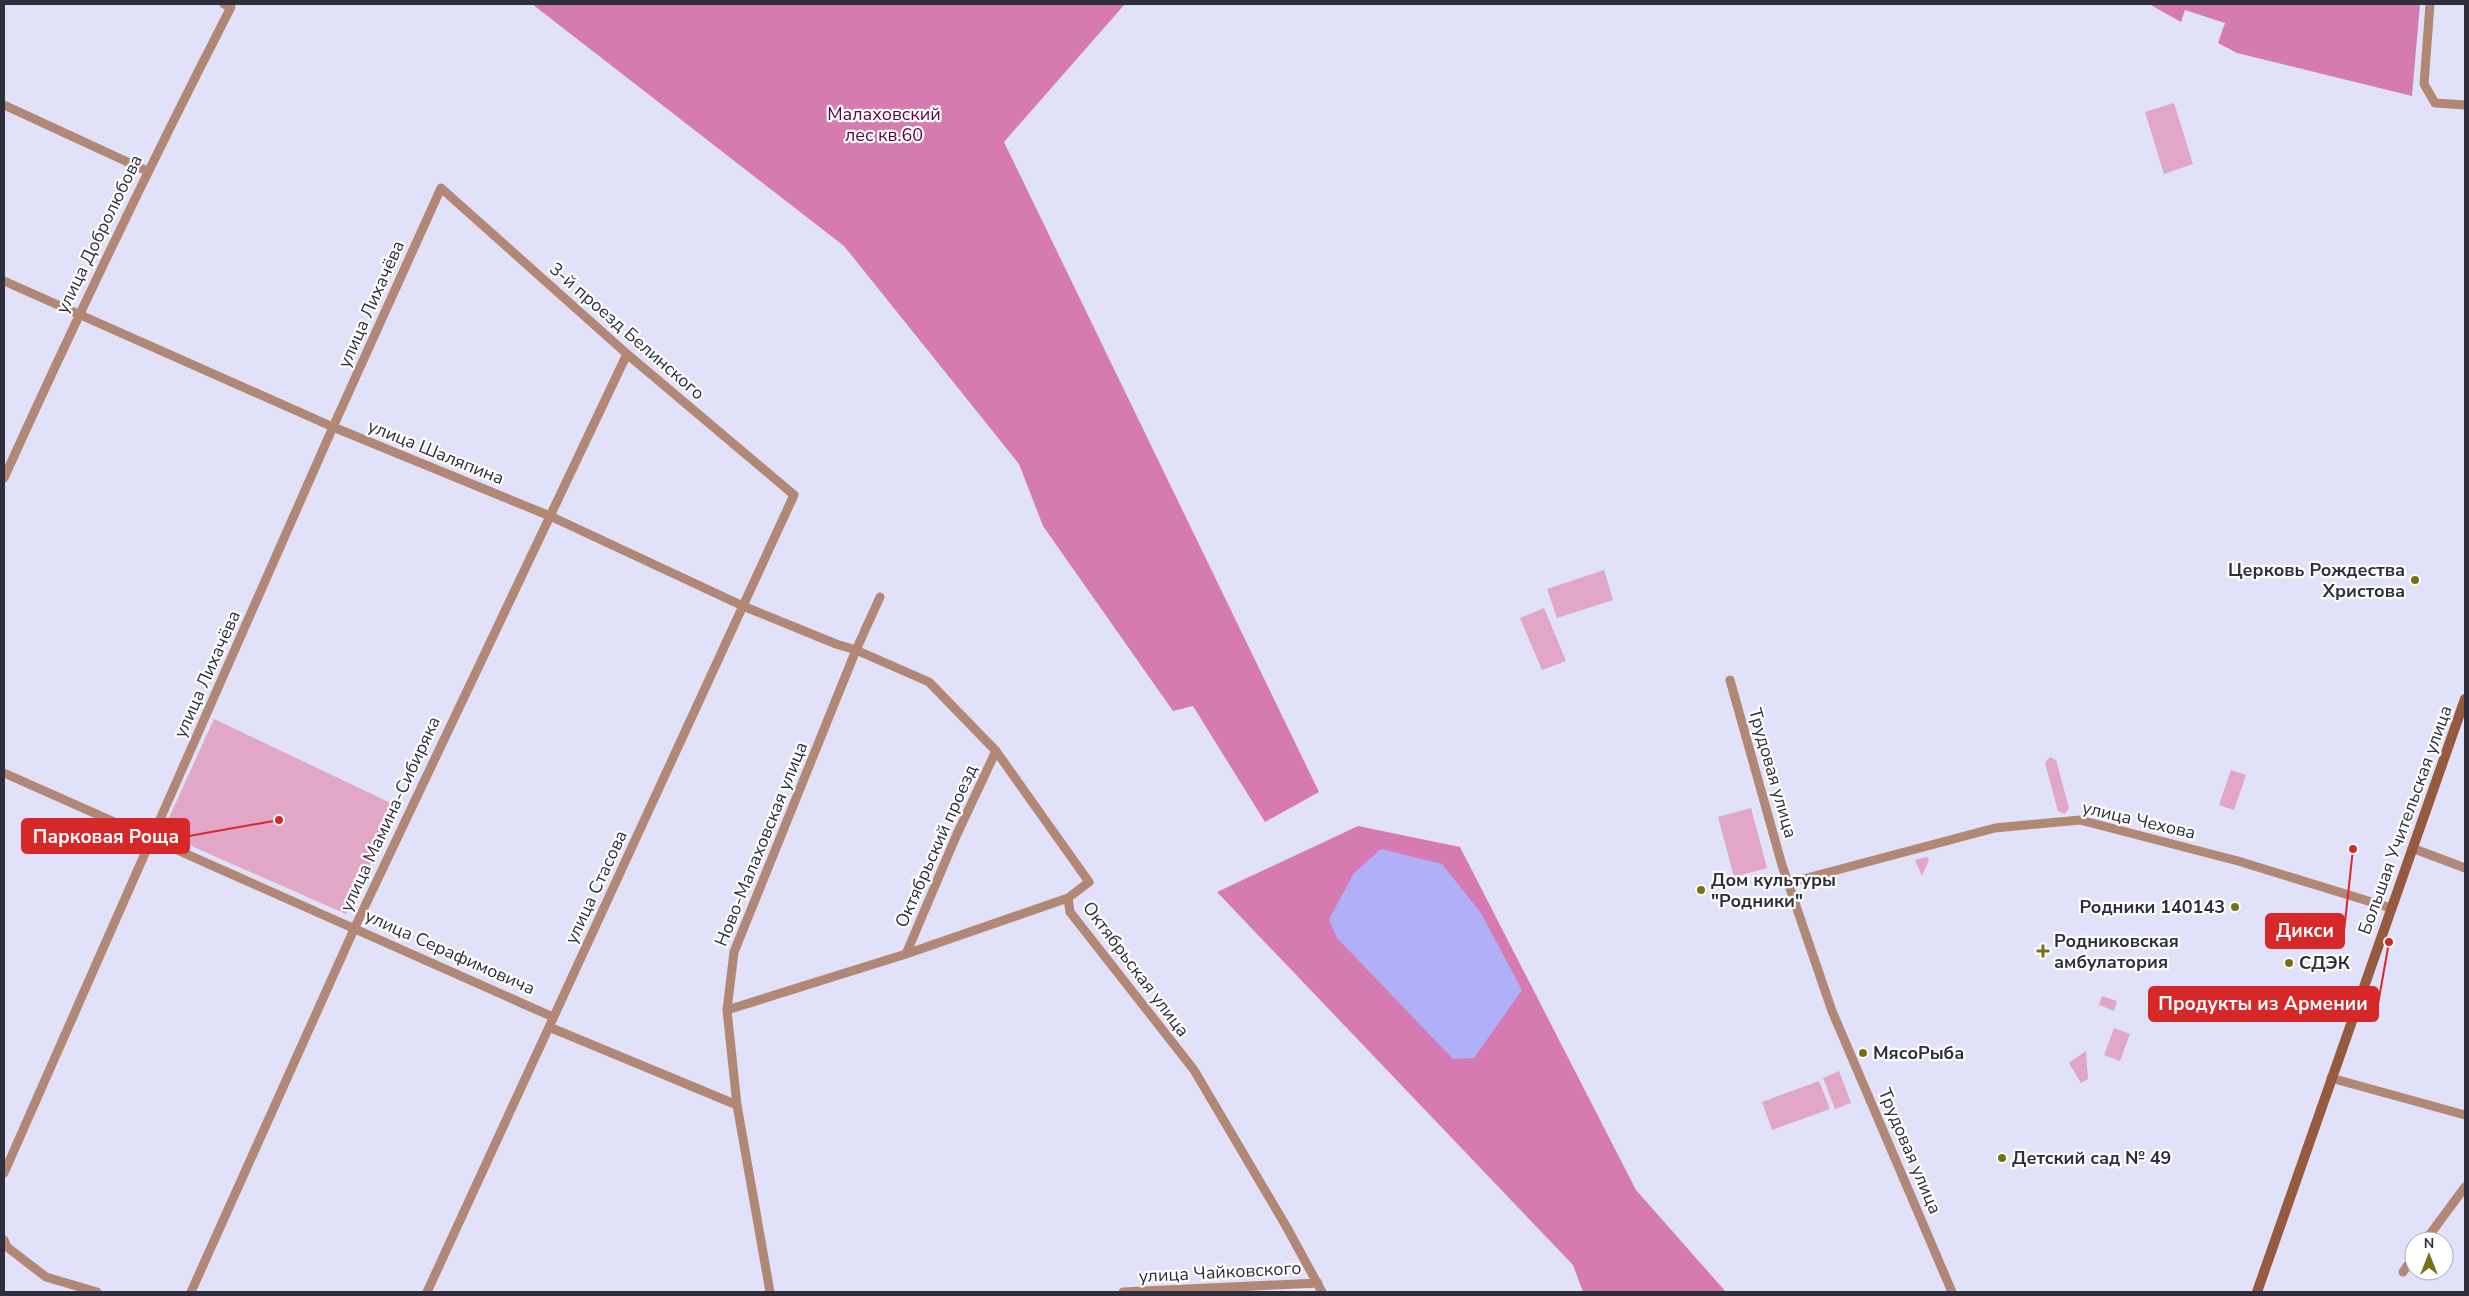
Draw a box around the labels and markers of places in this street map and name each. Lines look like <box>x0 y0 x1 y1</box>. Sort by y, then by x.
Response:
place label: Церковь Рождества Христова <box>2228 558 2405 603</box>
marker: Церковь Рождества Христова <box>2409 574 2421 586</box>
callout: Парковая Роща <box>22 819 189 853</box>
place label: Дом культуры "Родники" <box>1711 868 1836 913</box>
marker: Дом культуры "Родники" <box>1695 884 1707 896</box>
place label: Родники 140143 <box>2079 895 2225 919</box>
marker: Родники 140143 <box>2229 901 2241 913</box>
callout: Дикси <box>2266 914 2344 948</box>
place label: Родниковская амбулатория <box>2054 929 2179 974</box>
marker: Родниковская амбулатория <box>2036 944 2050 958</box>
place label: СДЭК <box>2299 951 2351 975</box>
marker: СДЭК <box>2283 957 2295 969</box>
callout: Продукты из Армении <box>2149 987 2378 1021</box>
place label: МясоРыба <box>1873 1041 1964 1065</box>
marker: МясоРыба <box>1857 1047 1869 1059</box>
place label: Детский сад № 49 <box>2012 1146 2171 1170</box>
marker: Детский сад № 49 <box>1996 1152 2008 1164</box>

